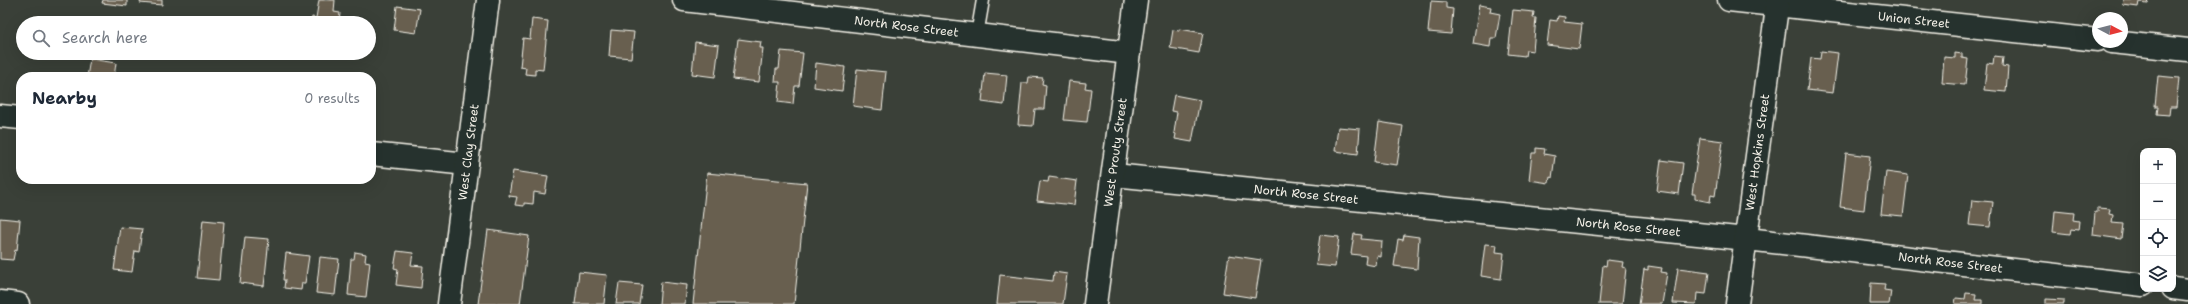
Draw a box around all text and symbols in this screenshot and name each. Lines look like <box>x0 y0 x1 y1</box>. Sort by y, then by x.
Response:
street label: Union Street <box>1877 8 1951 32</box>
street label: North Rose Street <box>853 12 960 41</box>
north arrow <box>2092 12 2128 48</box>
search box <box>16 16 376 60</box>
icon: search <box>30 27 52 49</box>
text: Search here <box>62 28 148 48</box>
text: Nearby <box>32 87 97 109</box>
text: 0 results <box>304 90 360 107</box>
street label: West Hopkins Street <box>1742 93 1773 212</box>
street label: West Prouty Street <box>1100 97 1131 208</box>
street label: West Clay Street <box>454 103 483 202</box>
map controls <box>2140 148 2176 292</box>
button: + <box>2140 148 2176 184</box>
street label: North Rose Street <box>1253 181 1359 208</box>
button: − <box>2140 184 2176 220</box>
street label: North Rose Street <box>1575 214 1682 240</box>
button: locate <box>2140 220 2176 256</box>
street label: North Rose Street <box>1897 249 2004 277</box>
button: layers <box>2140 256 2176 292</box>

